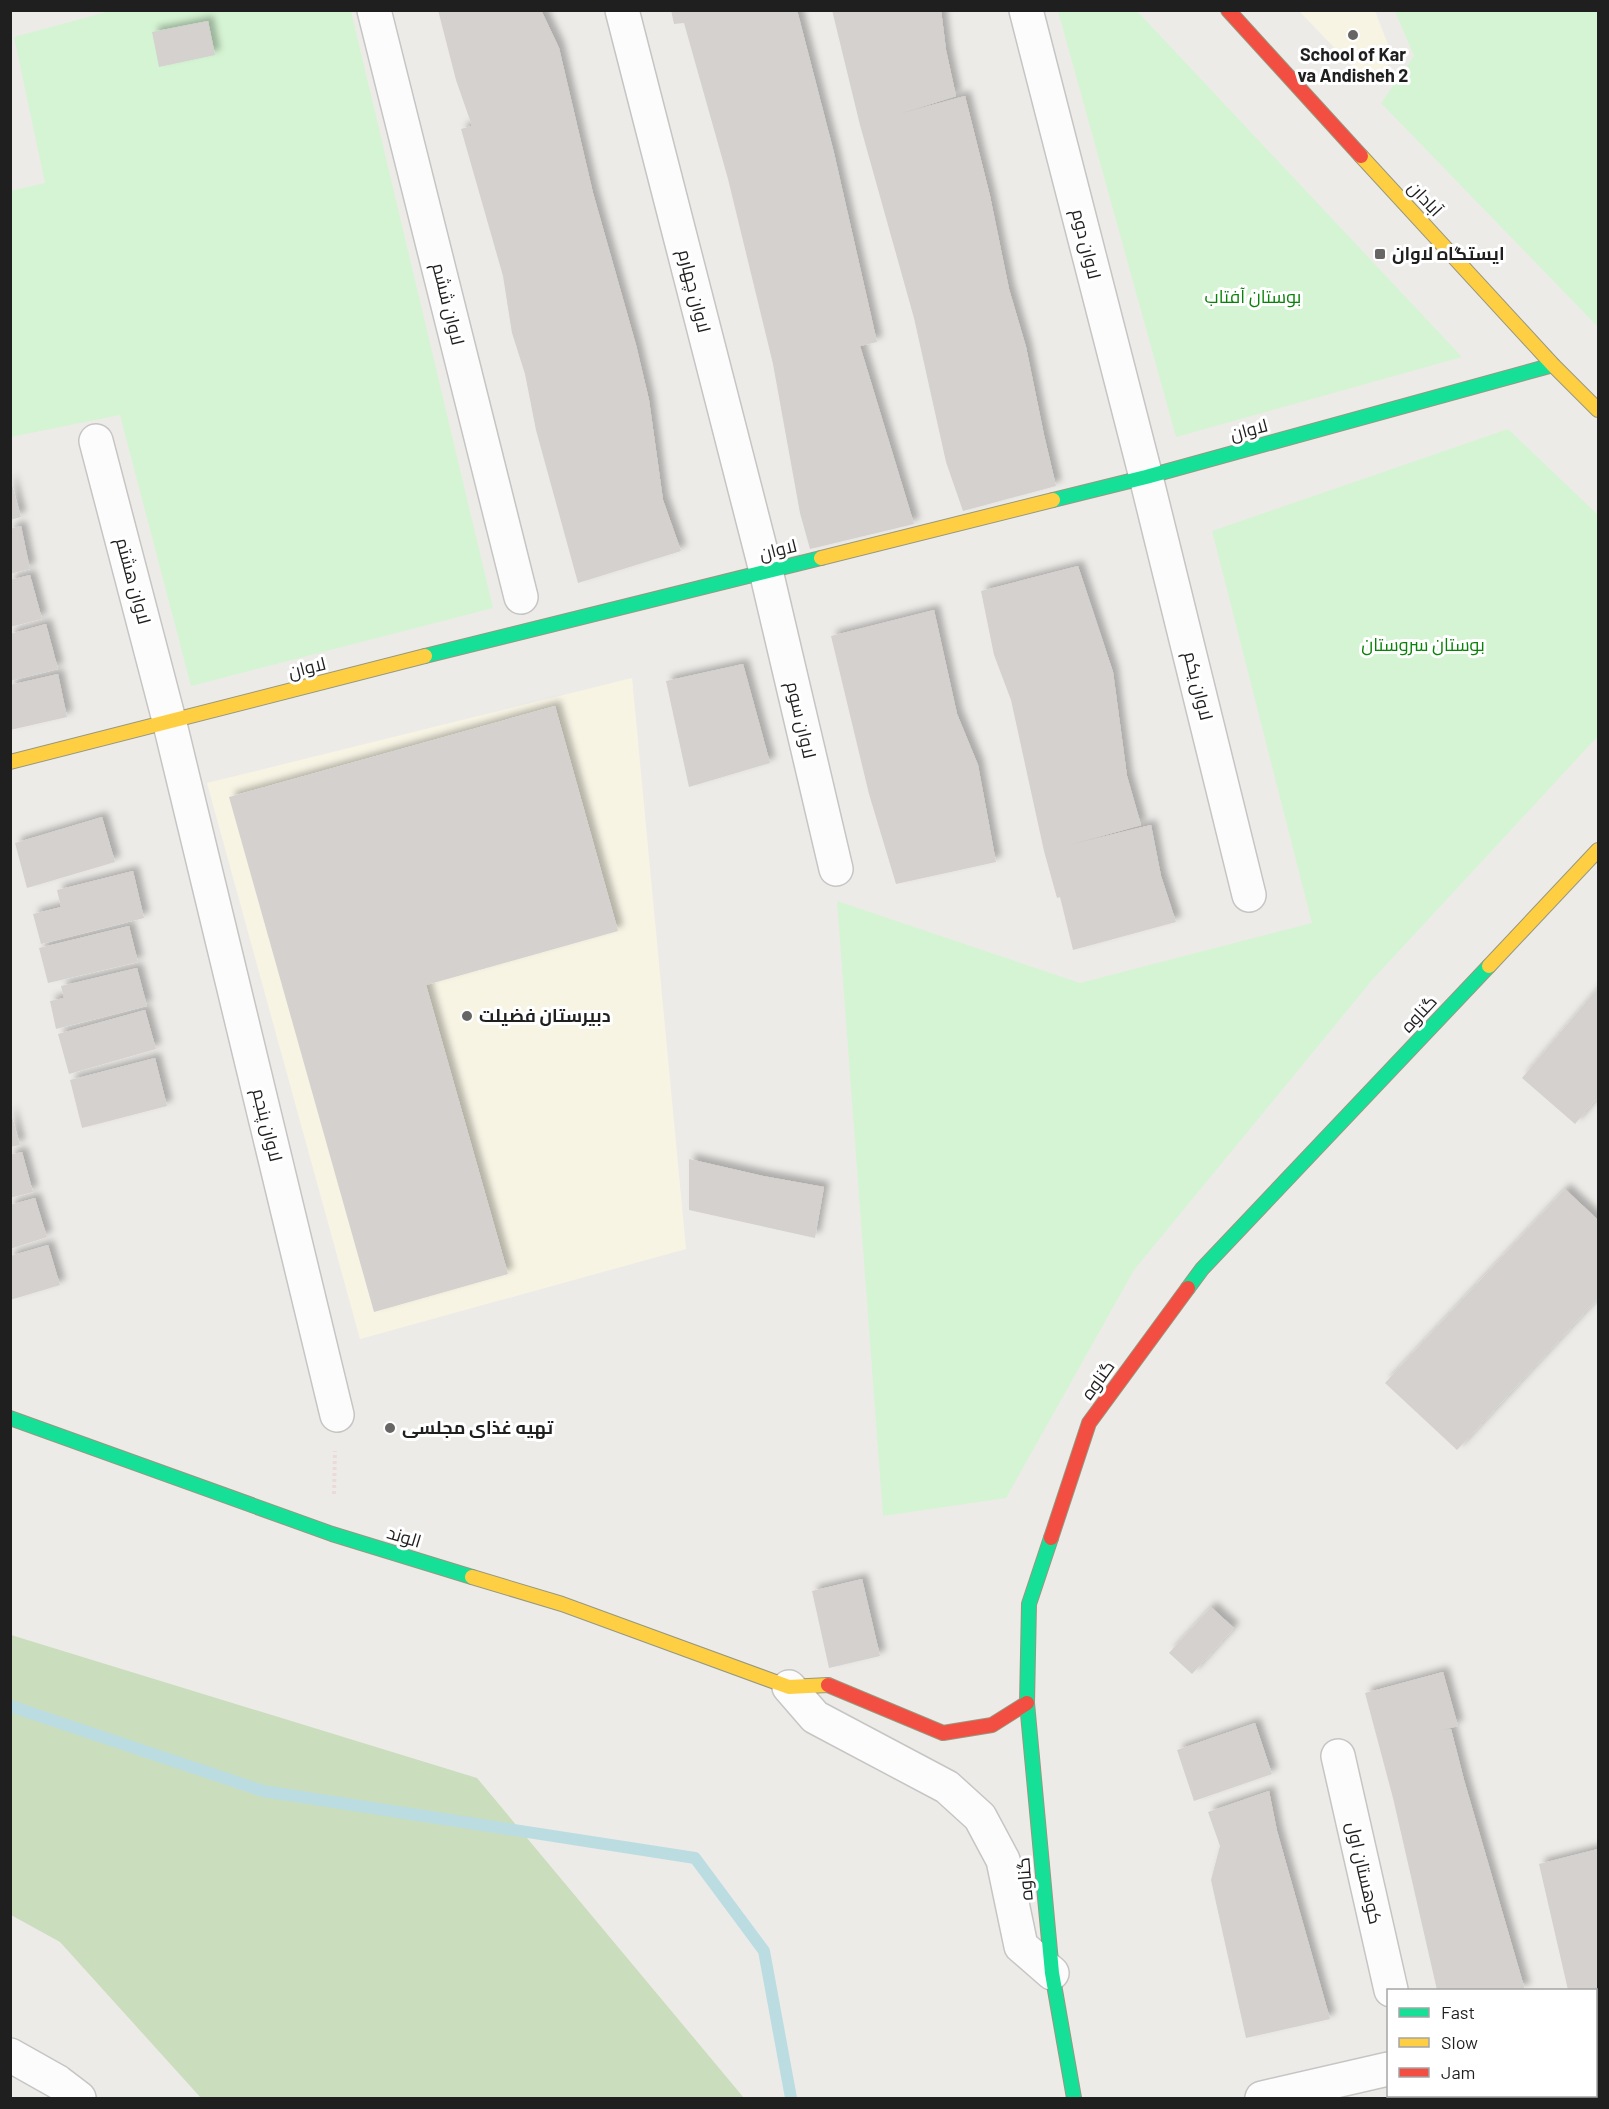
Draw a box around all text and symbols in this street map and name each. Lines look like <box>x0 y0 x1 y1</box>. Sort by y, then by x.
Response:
marker: School of Kar va Andisheh 2 <box>1346 28 1360 42</box>
place label: School of Kar va Andisheh 2 <box>1298 43 1408 86</box>
street label: آبادان <box>1403 176 1448 221</box>
street label: لاوان دوم <box>1066 206 1106 282</box>
place label: ایستگاه لاوان <box>1392 242 1505 265</box>
street label: لاوان چهارم <box>672 247 716 335</box>
marker: ایستگاه لاوان <box>1373 247 1387 261</box>
street label: لاوان ششم <box>426 260 470 348</box>
park label: بوستان آفتاب <box>1205 285 1301 308</box>
street label: لاوان <box>1227 413 1270 446</box>
street label: لاوان <box>757 534 799 565</box>
street label: لاوان هشتم <box>110 535 156 627</box>
park label: بوستان سروستان <box>1361 633 1485 656</box>
street label: لاوان یکم <box>1178 649 1218 723</box>
street label: لاوان <box>286 652 328 683</box>
street label: لاوان سوم <box>780 679 822 761</box>
street label: گناوه <box>1396 990 1442 1037</box>
place label: دبیرستان فضیلت <box>479 1004 611 1027</box>
marker: دبیرستان فضیلت <box>460 1009 474 1023</box>
street label: لاوان پنجم <box>246 1086 288 1164</box>
street label: گناوه <box>1076 1356 1120 1404</box>
place label: تهیه غذای مجلسی <box>402 1416 554 1439</box>
marker: تهیه غذای مجلسی <box>383 1421 397 1435</box>
street label: الوند <box>384 1520 424 1553</box>
street label: کوهستان اول <box>1342 1819 1387 1926</box>
street label: گناوه <box>1011 1857 1038 1902</box>
legend <box>1387 1989 1597 2097</box>
text: Fast <box>1441 2001 1475 2023</box>
text: Slow <box>1441 2031 1478 2053</box>
text: Jam <box>1441 2061 1475 2083</box>

